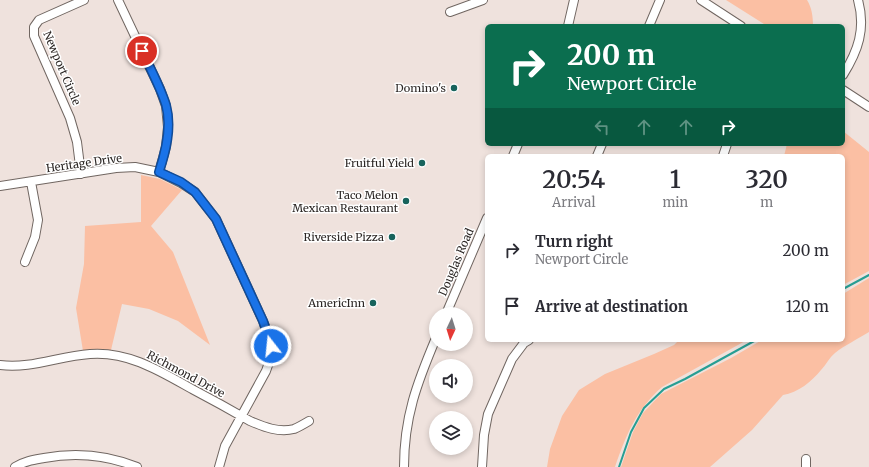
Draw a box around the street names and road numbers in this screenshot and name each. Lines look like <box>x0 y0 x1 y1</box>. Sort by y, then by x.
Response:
street label: Newport Circle <box>40 29 84 107</box>
street label: Heritage Drive <box>45 151 123 175</box>
street label: Douglas Road <box>435 226 477 298</box>
street label: Richmond Drive <box>145 348 228 401</box>

